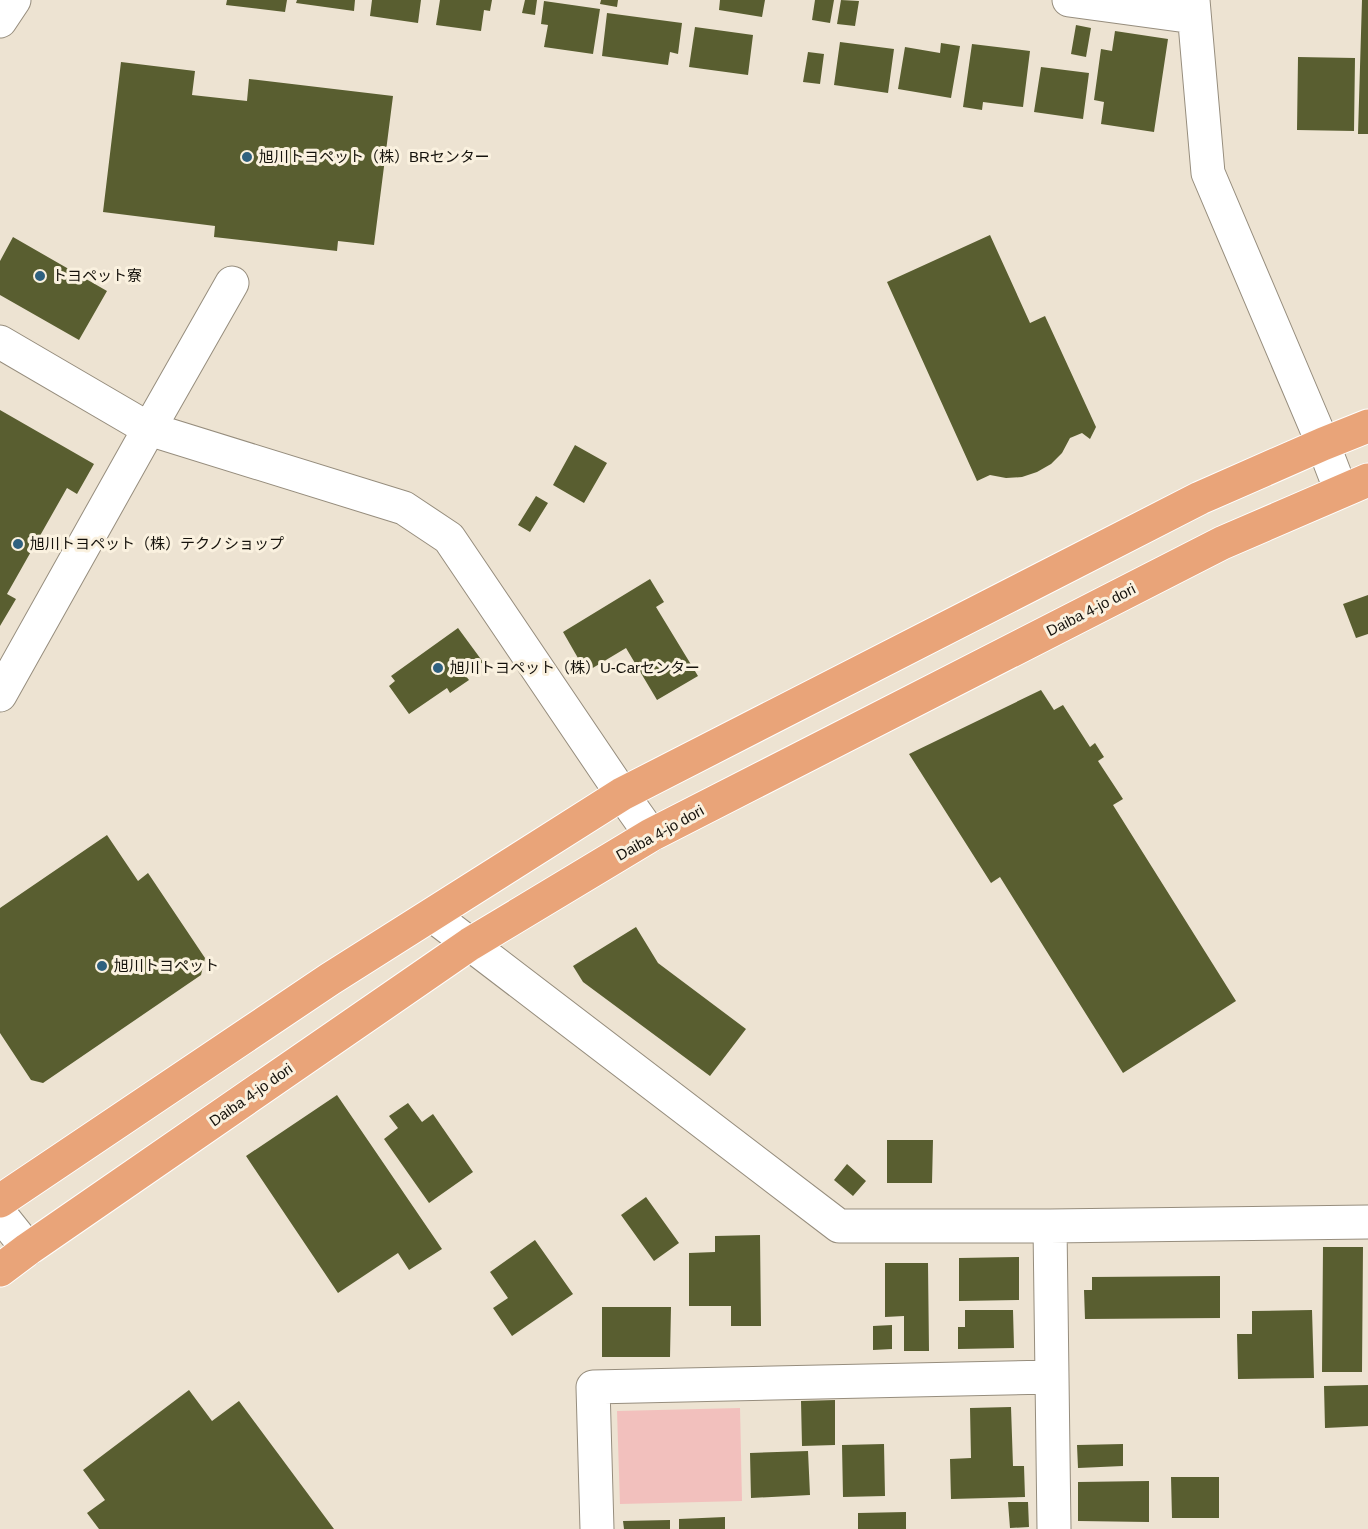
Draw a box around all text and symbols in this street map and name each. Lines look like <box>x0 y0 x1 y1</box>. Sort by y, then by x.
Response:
place label: 旭川トヨペット（株）BRセンター <box>259 148 490 165</box>
marker: 旭川トヨペット（株）BRセンター <box>240 150 254 164</box>
place label: トヨペット寮 <box>52 267 142 284</box>
marker: トヨペット寮 <box>33 269 47 283</box>
place label: 旭川トヨペット（株）テクノショップ <box>30 535 284 552</box>
marker: 旭川トヨペット（株）テクノショップ <box>11 537 25 551</box>
street label: Daiba 4-jo dori <box>1043 580 1138 639</box>
place label: 旭川トヨペット（株）U-Carセンター <box>450 659 700 676</box>
marker: 旭川トヨペット（株）U-Carセンター <box>431 661 445 675</box>
street label: Daiba 4-jo dori <box>613 801 707 864</box>
place label: 旭川トヨペット <box>114 957 219 974</box>
marker: 旭川トヨペット <box>95 959 109 973</box>
street label: Daiba 4-jo dori <box>206 1060 296 1130</box>

